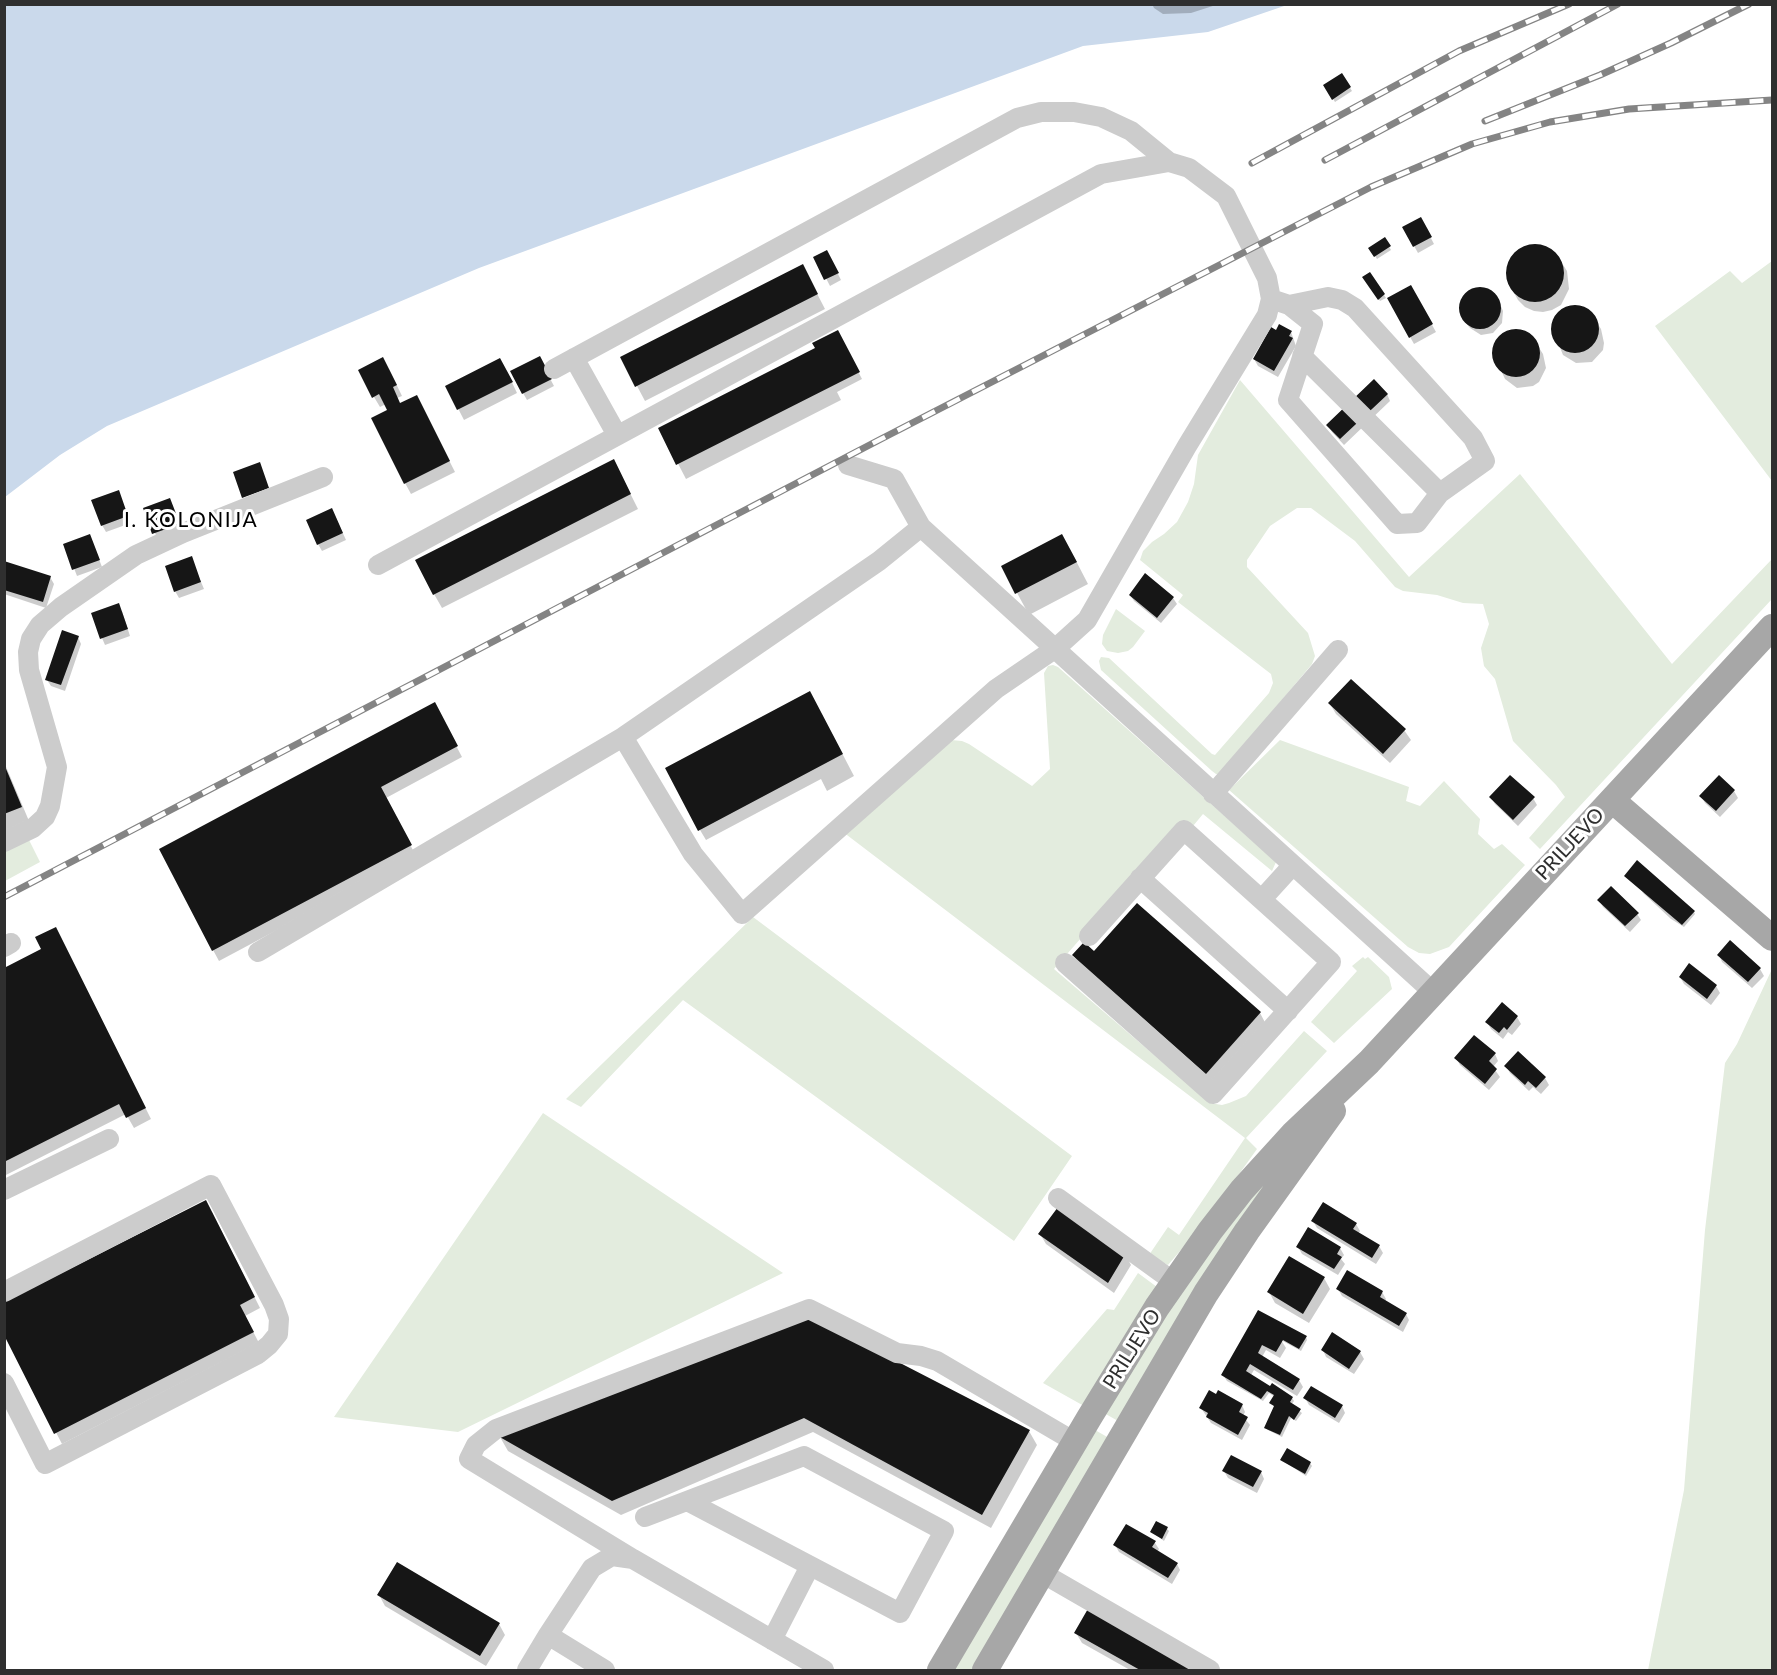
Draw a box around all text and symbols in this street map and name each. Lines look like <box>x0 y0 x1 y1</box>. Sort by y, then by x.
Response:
district label: I. KOLONIJA <box>124 507 258 533</box>
street label: PRILJEVO <box>1531 803 1609 885</box>
street label: PRILJEVO <box>1098 1305 1166 1393</box>

